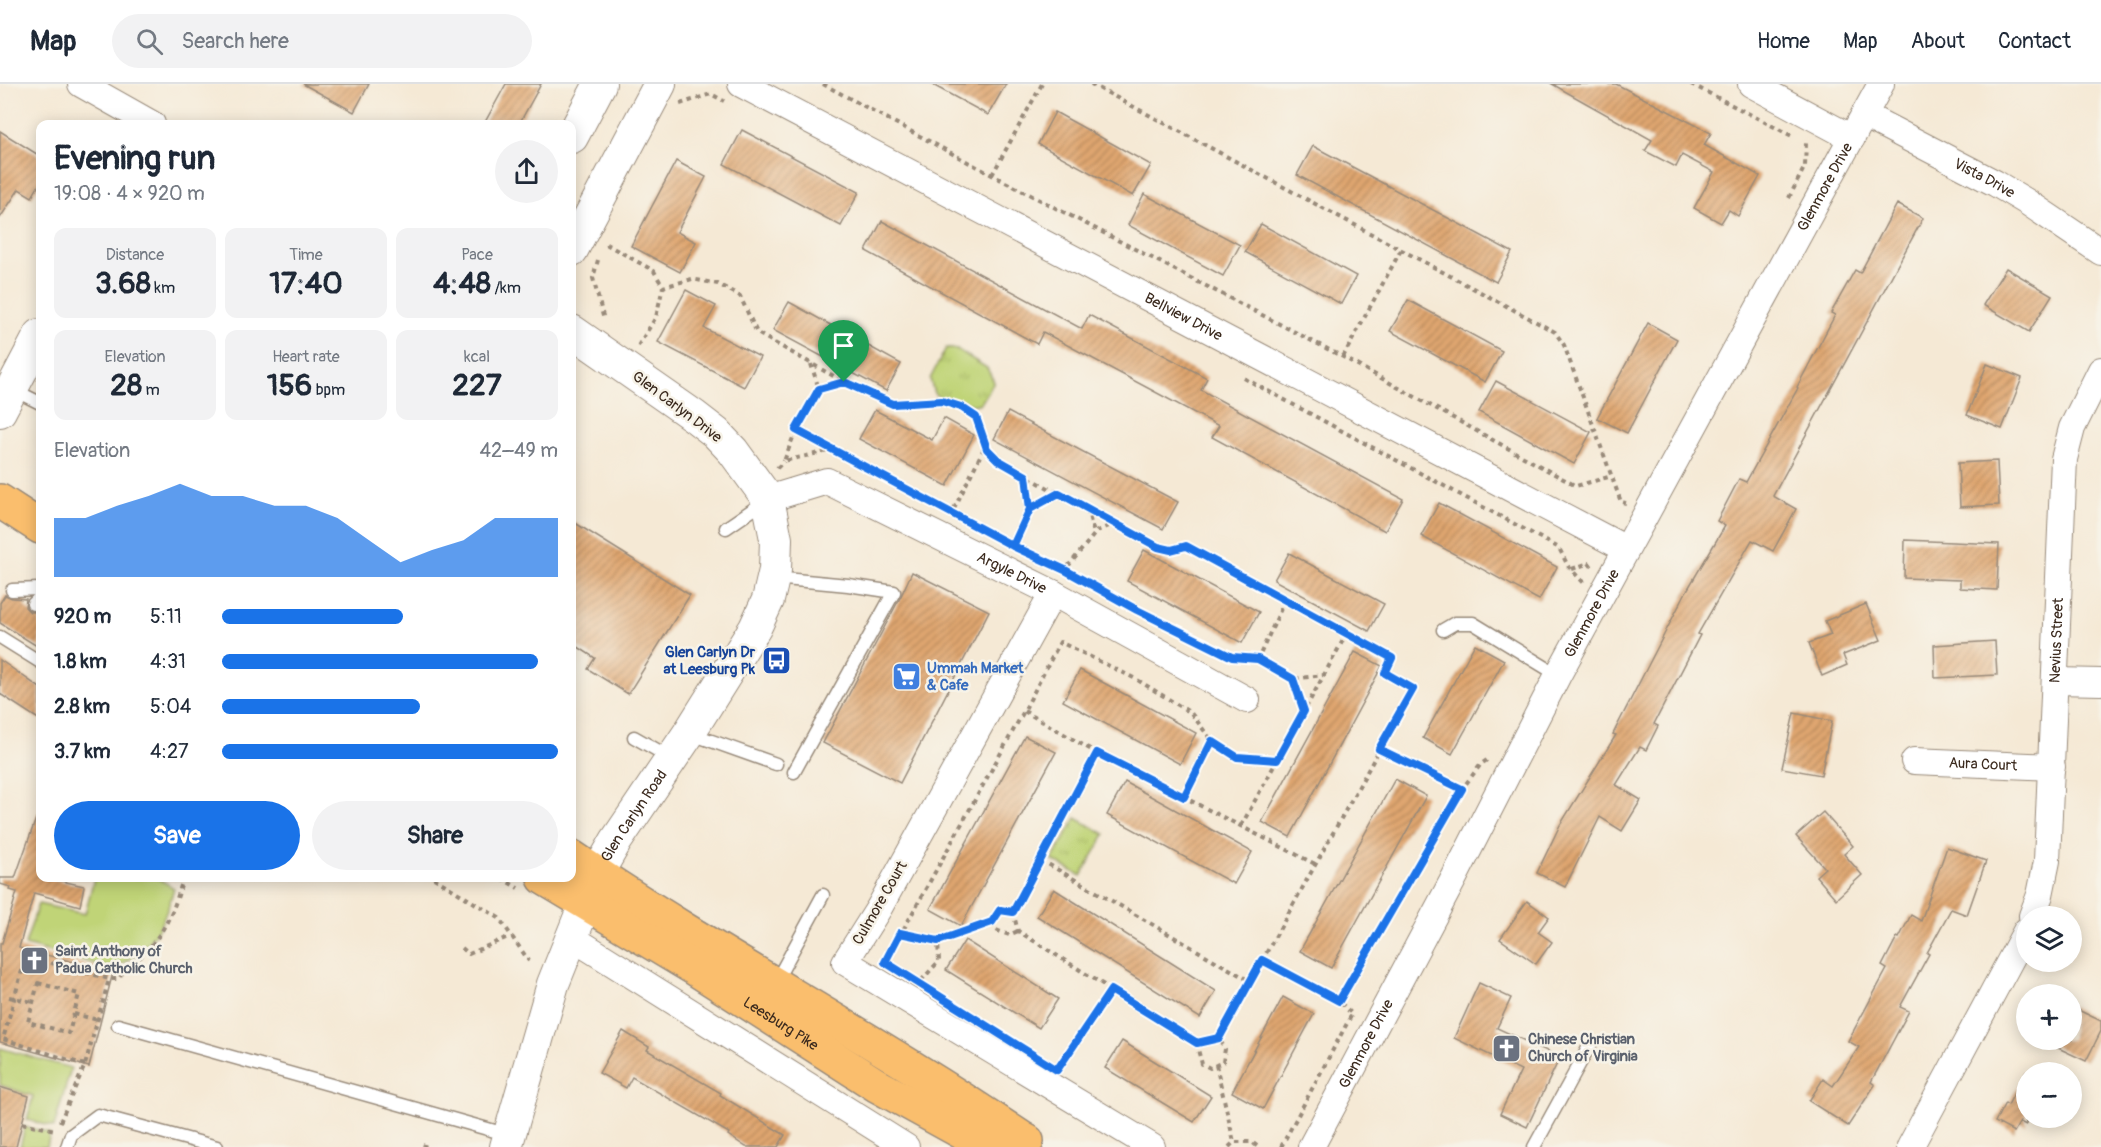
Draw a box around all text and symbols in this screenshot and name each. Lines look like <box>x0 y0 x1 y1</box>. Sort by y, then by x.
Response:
search box <box>112 14 532 68</box>
text: Map <box>30 24 76 59</box>
icon: search <box>133 25 166 58</box>
text: Search here <box>181 27 289 55</box>
text: Home <box>1757 28 1810 55</box>
text: Map <box>1843 28 1878 55</box>
text: About <box>1911 28 1965 55</box>
text: Contact <box>1998 28 2071 55</box>
text: Evening run <box>54 138 215 179</box>
street label: Glenmore Drive <box>1793 139 1857 235</box>
button: share <box>495 140 558 203</box>
street label: Vista Drive <box>1951 154 2019 203</box>
text: 19:08 · 4 × 920 m <box>54 181 205 206</box>
text: Distance <box>106 245 164 265</box>
text: Time <box>289 245 323 265</box>
text: Pace <box>461 245 493 265</box>
text: 3.68 <box>95 265 151 302</box>
text: 17:40 <box>269 265 343 302</box>
text: 4:48 <box>433 265 491 302</box>
text: km <box>151 278 175 298</box>
text: /km <box>491 278 521 298</box>
street label: Bellview Drive <box>1141 288 1226 345</box>
pin <box>818 320 869 382</box>
icon: arrive <box>827 329 860 362</box>
text: Elevation <box>105 347 165 367</box>
text: Heart rate <box>272 347 340 367</box>
text: kcal <box>464 347 490 367</box>
text: 28 <box>110 367 142 404</box>
text: 156 <box>267 367 312 404</box>
text: 227 <box>452 367 502 404</box>
street label: Glen Carlyn Drive <box>628 367 726 447</box>
text: m <box>142 380 160 400</box>
text: bpm <box>312 380 345 400</box>
text: Elevation <box>54 438 130 463</box>
text: 42–49 m <box>479 438 558 463</box>
street label: Argyle Drive <box>974 547 1050 598</box>
street label: Glenmore Drive <box>1560 565 1624 661</box>
street label: Nevius Street <box>2045 596 2068 683</box>
text: 920 m <box>54 604 111 629</box>
text: 5:11 <box>150 604 182 629</box>
place label: Glen Carlyn Dr at Leesburg Pk <box>664 643 756 679</box>
bus stop icon: Glen Carlyn Dr at Leesburg Pk <box>760 645 792 677</box>
text: 1.8 km <box>54 649 107 674</box>
text: 4:31 <box>150 649 186 674</box>
place label: Ummah Market & Cafe <box>927 659 1025 695</box>
supermarket icon: Ummah Market & Cafe <box>890 661 922 693</box>
text: 2.8 km <box>54 694 110 719</box>
text: 5:04 <box>150 694 191 719</box>
text: 3.7 km <box>54 739 111 764</box>
text: 4:27 <box>150 739 189 764</box>
street label: Aura Court <box>1948 753 2019 775</box>
street label: Glen Carlyn Road <box>597 766 671 865</box>
button: Save <box>54 801 300 870</box>
button: Share <box>312 801 558 870</box>
street label: Culmore Court <box>848 857 912 948</box>
map controls <box>2016 906 2082 1128</box>
button: layers <box>2016 906 2082 972</box>
place label: Saint Anthony of Padua Catholic Church <box>55 942 193 978</box>
church icon: Saint Anthony of Padua Catholic Church <box>18 944 50 976</box>
button: + <box>2016 984 2082 1050</box>
street label: Leesburg Pike <box>740 993 822 1055</box>
street label: Glenmore Drive <box>1335 995 1398 1092</box>
place label: Chinese Christian Church of Virginia <box>1528 1030 1638 1066</box>
church icon: Chinese Christian Church of Virginia <box>1491 1032 1523 1064</box>
button: − <box>2016 1062 2082 1128</box>

